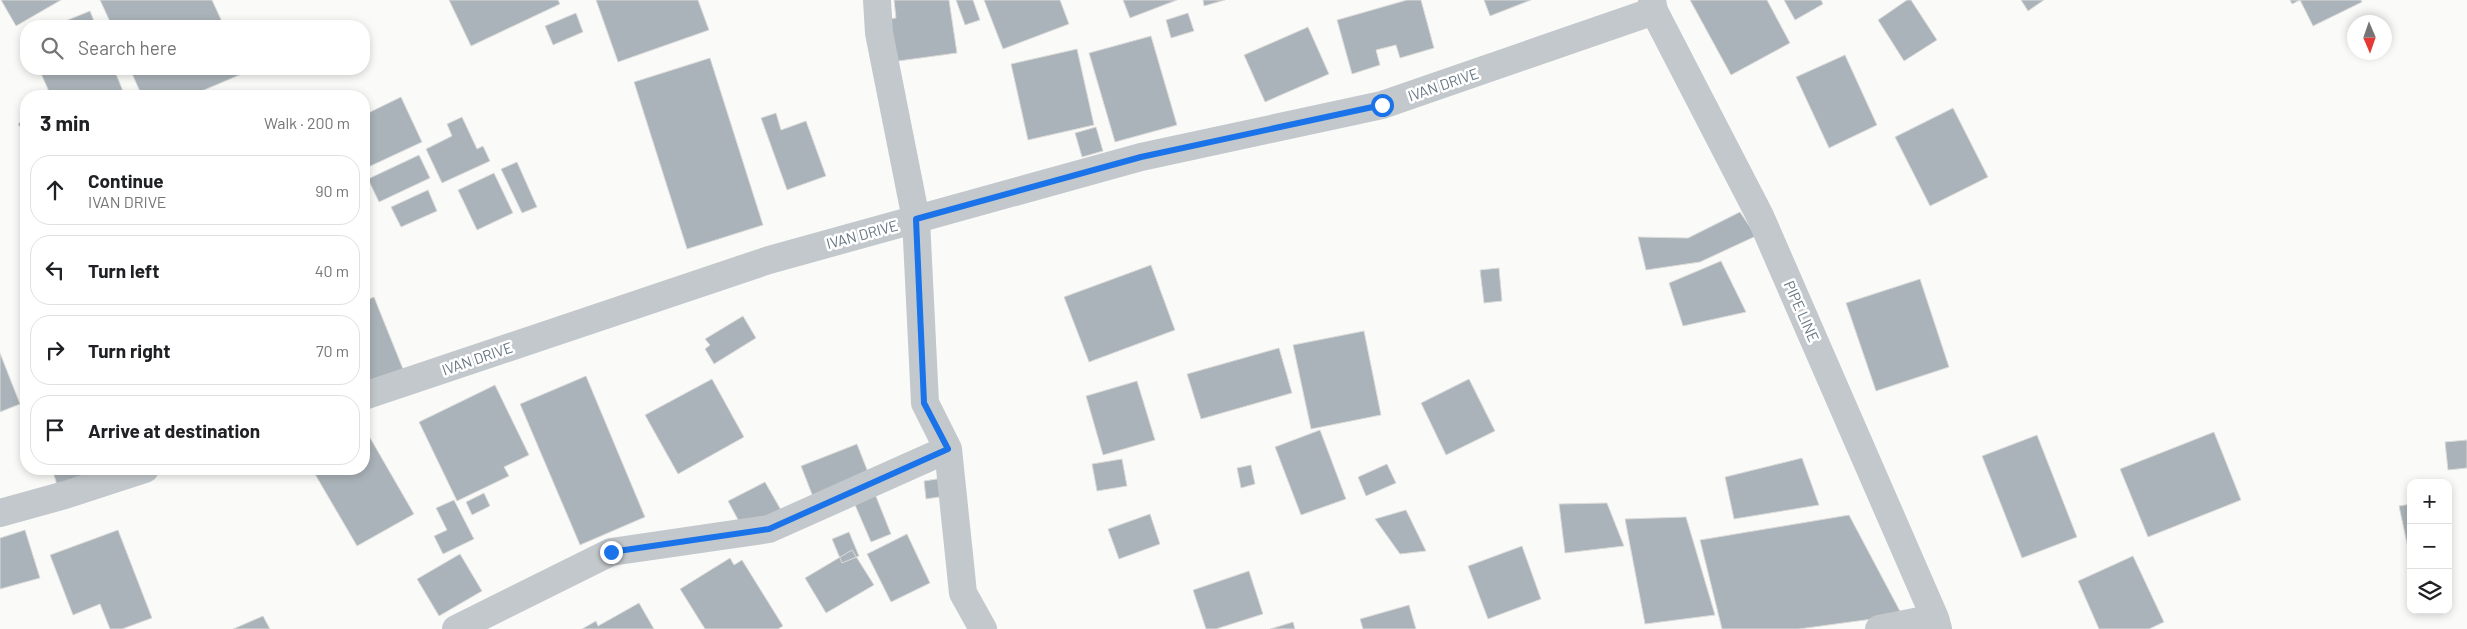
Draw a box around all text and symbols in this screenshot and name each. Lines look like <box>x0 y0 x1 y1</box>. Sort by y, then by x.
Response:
north arrow <box>2347 15 2392 60</box>
search box <box>20 20 370 75</box>
icon: search <box>38 34 66 62</box>
text: Search here <box>78 36 177 59</box>
street label: IVAN DRIVE <box>1405 64 1481 104</box>
route start <box>1371 94 1394 117</box>
text: 3 min <box>40 110 90 135</box>
text: Walk · 200 m <box>264 113 350 132</box>
text: Continue <box>88 169 164 192</box>
icon: ahead <box>41 176 69 204</box>
text: 90 m <box>315 181 349 200</box>
text: IVAN DRIVE <box>88 192 167 211</box>
street label: IVAN DRIVE <box>824 216 900 252</box>
icon: left <box>41 256 69 284</box>
text: Turn left <box>88 259 159 282</box>
text: 40 m <box>315 261 349 280</box>
street label: PIPE LINE <box>1781 278 1823 344</box>
icon: right <box>41 336 69 364</box>
street label: IVAN DRIVE <box>439 338 515 378</box>
text: Turn right <box>88 339 170 362</box>
text: 70 m <box>316 341 349 360</box>
icon: arrive <box>41 416 69 444</box>
text: Arrive at destination <box>88 419 260 442</box>
map controls <box>2407 479 2452 614</box>
button: + <box>2407 479 2452 524</box>
button: − <box>2407 524 2452 569</box>
route end <box>600 541 623 564</box>
button: layers <box>2407 569 2452 614</box>

